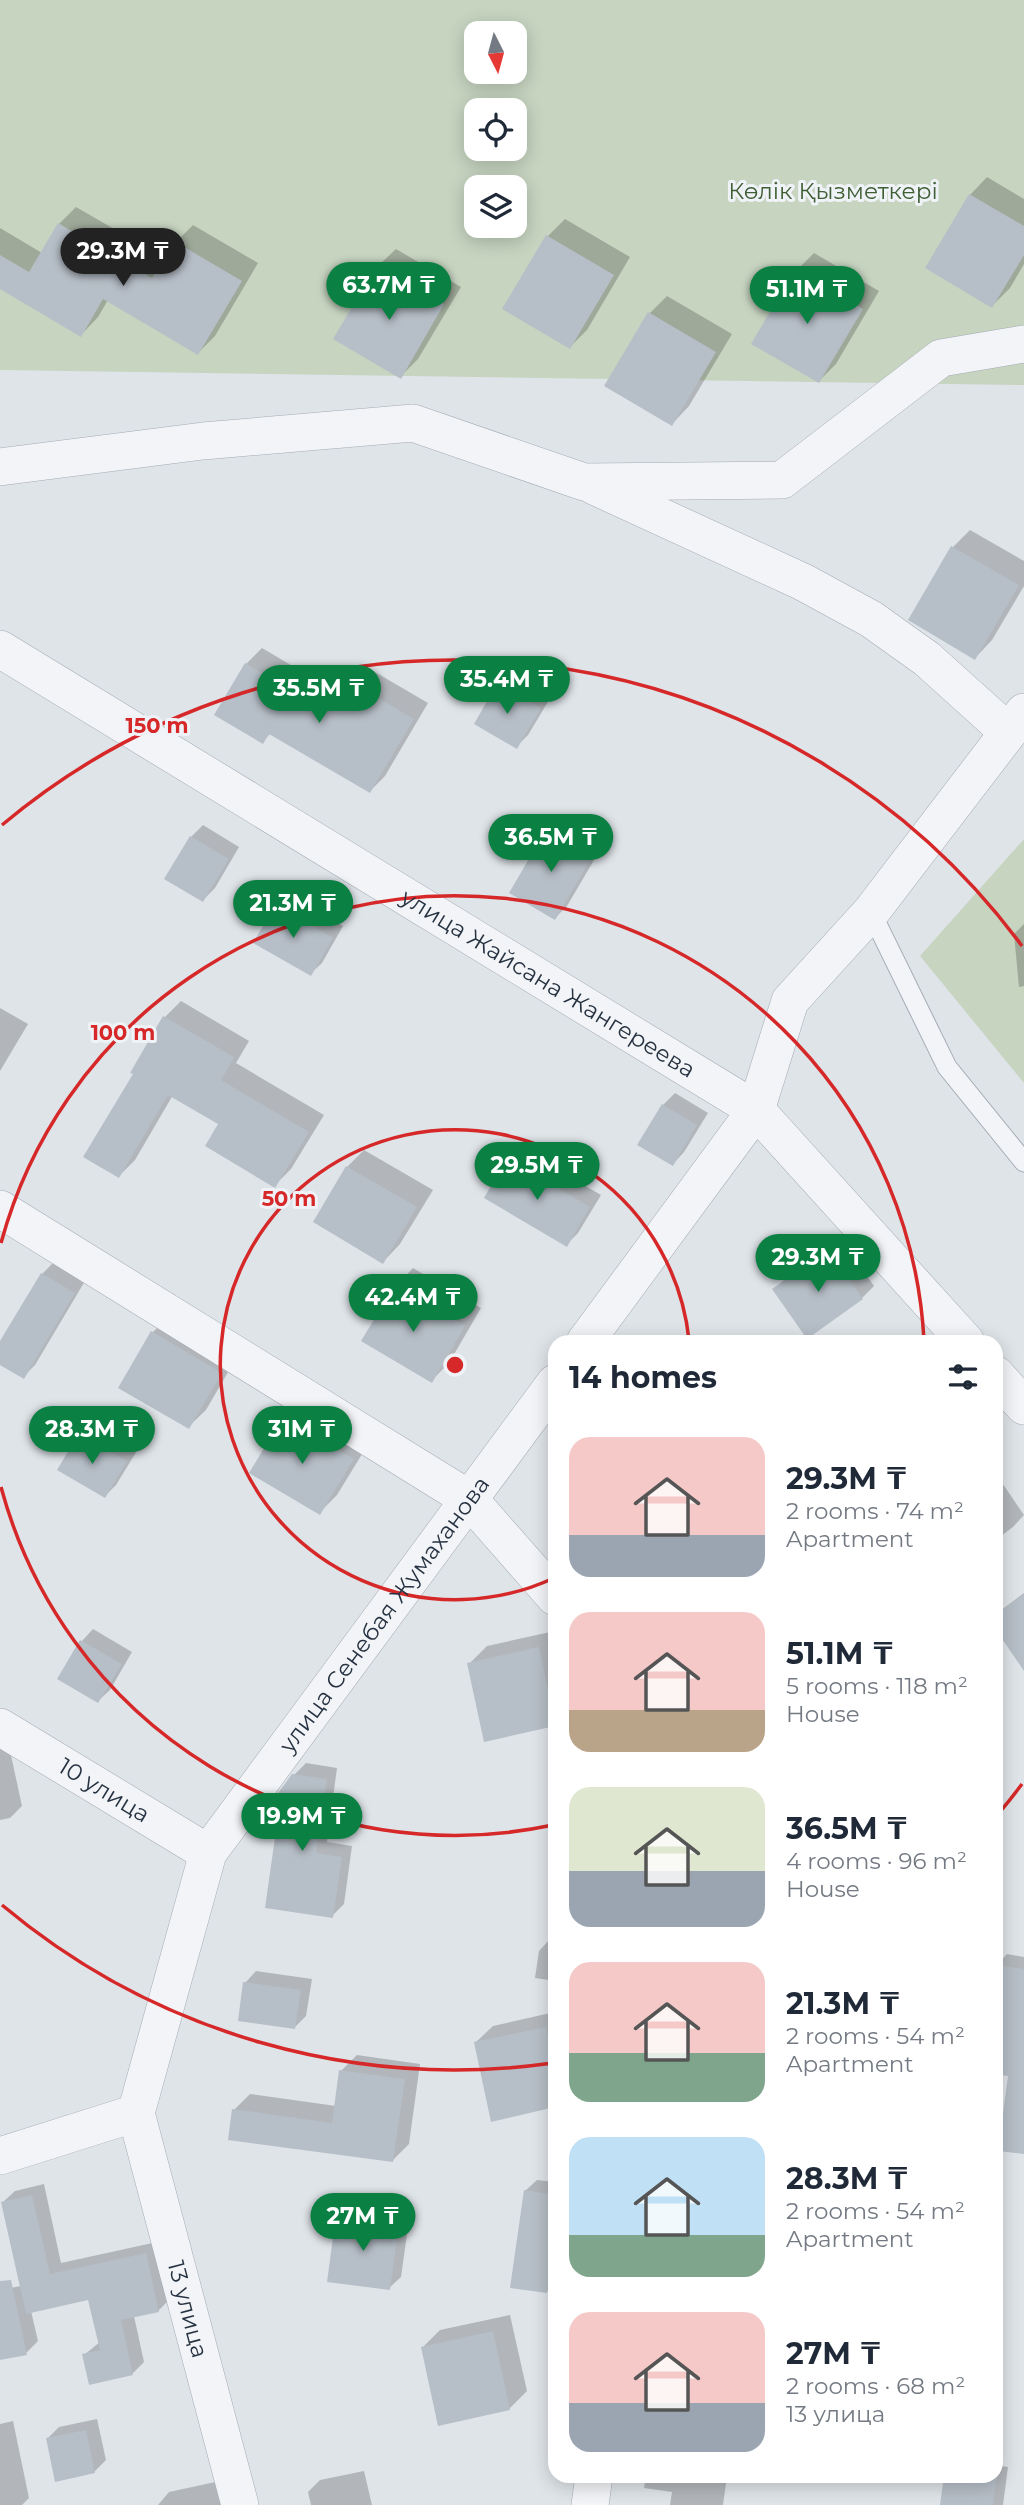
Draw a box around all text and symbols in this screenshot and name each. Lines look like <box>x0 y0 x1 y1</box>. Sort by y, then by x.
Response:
north arrow <box>464 21 527 84</box>
map controls <box>464 21 527 238</box>
button: locate <box>464 98 527 161</box>
button: layers <box>464 175 527 238</box>
park label: Көлік Қызметкері <box>728 177 938 205</box>
pin: 29.3M ₸ <box>58 229 188 288</box>
text: 29.3M ₸ <box>76 237 170 265</box>
pin: 63.7M ₸ <box>324 262 454 322</box>
pin: 51.1M ₸ <box>742 266 872 326</box>
text: 63.7M ₸ <box>342 271 436 299</box>
text: 51.1M ₸ <box>766 275 848 303</box>
pin: 35.4M ₸ <box>442 656 572 716</box>
text: 35.4M ₸ <box>460 665 554 693</box>
pin: 35.5M ₸ <box>254 666 384 725</box>
text: 35.5M ₸ <box>273 674 365 702</box>
text: 150 m <box>126 713 188 738</box>
pin: 36.5M ₸ <box>486 814 616 874</box>
text: 36.5M ₸ <box>504 823 598 851</box>
pin: 21.3M ₸ <box>228 880 358 940</box>
street label: улица Жайсана Жангереева <box>395 882 700 1084</box>
text: 21.3M ₸ <box>249 889 337 917</box>
text: 100 m <box>91 1020 155 1045</box>
pin: 29.5M ₸ <box>472 1142 602 1202</box>
text: 29.5M ₸ <box>491 1151 583 1179</box>
text: 50 m <box>262 1186 316 1211</box>
pin: 29.3M ₸ <box>753 1234 883 1294</box>
text: 29.3M ₸ <box>771 1243 865 1271</box>
pin: 42.4M ₸ <box>348 1274 478 1334</box>
text: 42.4M ₸ <box>365 1283 461 1311</box>
centre of rings <box>443 1353 467 1377</box>
icon: filters <box>944 1358 982 1396</box>
text: 14 homes <box>569 1359 717 1396</box>
pin: 28.3M ₸ <box>27 1406 157 1466</box>
pin: 31M ₸ <box>253 1406 351 1466</box>
text: 28.3M ₸ <box>45 1415 139 1443</box>
text: 31M ₸ <box>268 1415 336 1443</box>
text: 29.3M ₸ <box>786 1460 907 1497</box>
icon: home <box>625 1465 709 1549</box>
street label: улица Сенебая Жумаханова <box>272 1471 495 1759</box>
text: 2 rooms · 74 m² <box>786 1497 964 1525</box>
text: Apartment <box>786 1525 914 1553</box>
text: 51.1M ₸ <box>786 1635 894 1672</box>
icon: home <box>625 1640 709 1724</box>
text: 5 rooms · 118 m² <box>786 1672 968 1700</box>
text: House <box>786 1700 860 1728</box>
street label: 10 улица <box>54 1752 155 1828</box>
pin: 19.9M ₸ <box>237 1794 367 1853</box>
text: 19.9M ₸ <box>257 1802 347 1830</box>
text: 36.5M ₸ <box>786 1810 908 1847</box>
icon: home <box>625 1815 709 1899</box>
text: 4 rooms · 96 m² <box>786 1847 967 1875</box>
text: House <box>786 1875 860 1903</box>
text: 21.3M ₸ <box>786 1985 900 2022</box>
icon: home <box>625 1990 709 2074</box>
text: 2 rooms · 54 m² <box>786 2022 965 2050</box>
text: Apartment <box>786 2050 914 2078</box>
text: 28.3M ₸ <box>786 2160 909 2197</box>
icon: home <box>625 2165 709 2249</box>
pin: 27M ₸ <box>314 2194 412 2253</box>
text: 2 rooms · 54 m² <box>786 2197 965 2225</box>
text: 27M ₸ <box>326 2202 400 2230</box>
text: Apartment <box>786 2225 914 2253</box>
street label: 13 улица <box>162 2258 214 2361</box>
text: 27M ₸ <box>786 2335 881 2372</box>
icon: home <box>625 2340 709 2424</box>
text: 2 rooms · 68 m² <box>786 2372 965 2400</box>
text: 13 улица <box>786 2400 885 2428</box>

